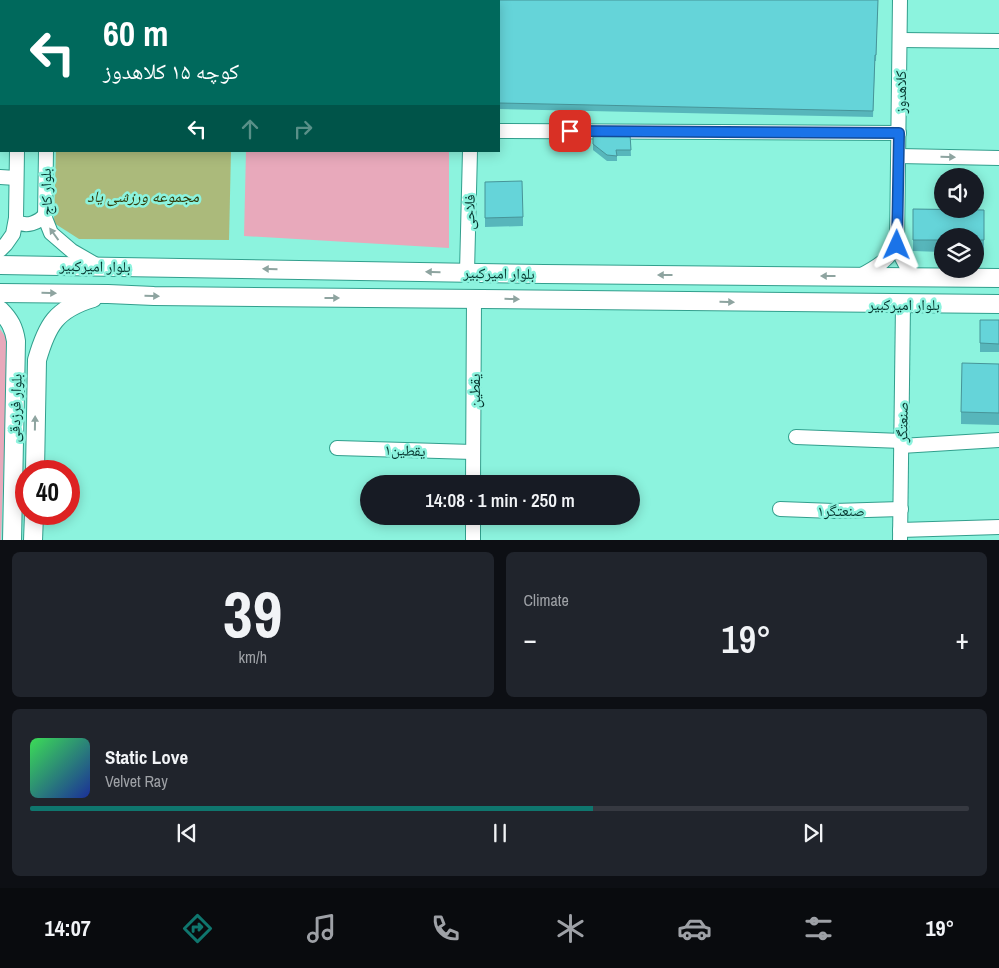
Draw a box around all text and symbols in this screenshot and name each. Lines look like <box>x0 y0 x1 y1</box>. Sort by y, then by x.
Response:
text: 60 m <box>103 10 168 57</box>
icon: left <box>20 20 85 85</box>
text: کوچه ۱۵ کلاهدوز <box>103 56 239 86</box>
street label: کلاهدوز <box>890 71 911 114</box>
pin <box>549 110 591 152</box>
icon: left <box>183 115 211 143</box>
icon: ahead <box>236 115 264 143</box>
icon: right <box>289 115 317 143</box>
icon: arrive <box>556 117 584 145</box>
one-way arrow <box>940 153 956 161</box>
street label: بلوار کاج <box>35 168 57 216</box>
map controls <box>934 168 984 278</box>
button: sound <box>934 168 984 218</box>
water label: مجموعه ورزشی یاد <box>87 185 200 207</box>
street label: فلاحی <box>458 194 480 230</box>
position arrow <box>870 218 922 270</box>
one-way arrow <box>49 227 59 241</box>
button: layers <box>934 228 984 278</box>
street label: بلوار امیرکبیر <box>58 255 131 277</box>
street label: بلوار امیرکبیر <box>462 262 535 284</box>
one-way arrow <box>262 265 278 273</box>
one-way arrow <box>425 268 441 276</box>
one-way arrow <box>657 271 673 279</box>
one-way arrow <box>820 272 836 280</box>
one-way arrow <box>41 290 57 298</box>
one-way arrow <box>144 292 160 300</box>
one-way arrow <box>324 294 340 302</box>
street label: بلوار امیرکبیر <box>867 294 940 315</box>
one-way arrow <box>504 295 520 303</box>
one-way arrow <box>719 298 735 306</box>
street label: بلوار فرزدقی <box>3 373 27 443</box>
street label: یقطین <box>464 373 485 408</box>
street label: صنعتگر <box>891 401 913 444</box>
one-way arrow <box>32 414 40 430</box>
street label: یقطین۱ <box>384 439 426 461</box>
speed limit sign: 40 <box>15 460 80 525</box>
text: 14:08 · 1 min · 250 m <box>425 487 575 513</box>
street label: صنعتگر۱ <box>817 500 865 521</box>
text: 39 <box>223 570 282 657</box>
text: Climate <box>524 589 569 611</box>
text: 19° <box>721 614 771 665</box>
text: − <box>524 620 537 658</box>
text: + <box>956 620 969 658</box>
text: km/h <box>239 646 267 668</box>
text: Static Love <box>105 744 188 770</box>
text: Velvet Ray <box>105 770 168 792</box>
icon: previous <box>173 819 201 847</box>
icon: pause <box>486 819 514 847</box>
icon: next <box>799 819 827 847</box>
icon: directions <box>180 911 215 946</box>
icon: music <box>304 911 339 946</box>
icon: phone <box>428 911 463 946</box>
icon: climate <box>553 911 588 946</box>
icon: car <box>677 911 712 946</box>
icon: filters <box>801 911 836 946</box>
text: 14:07 <box>45 913 91 943</box>
text: 19° <box>925 913 954 943</box>

